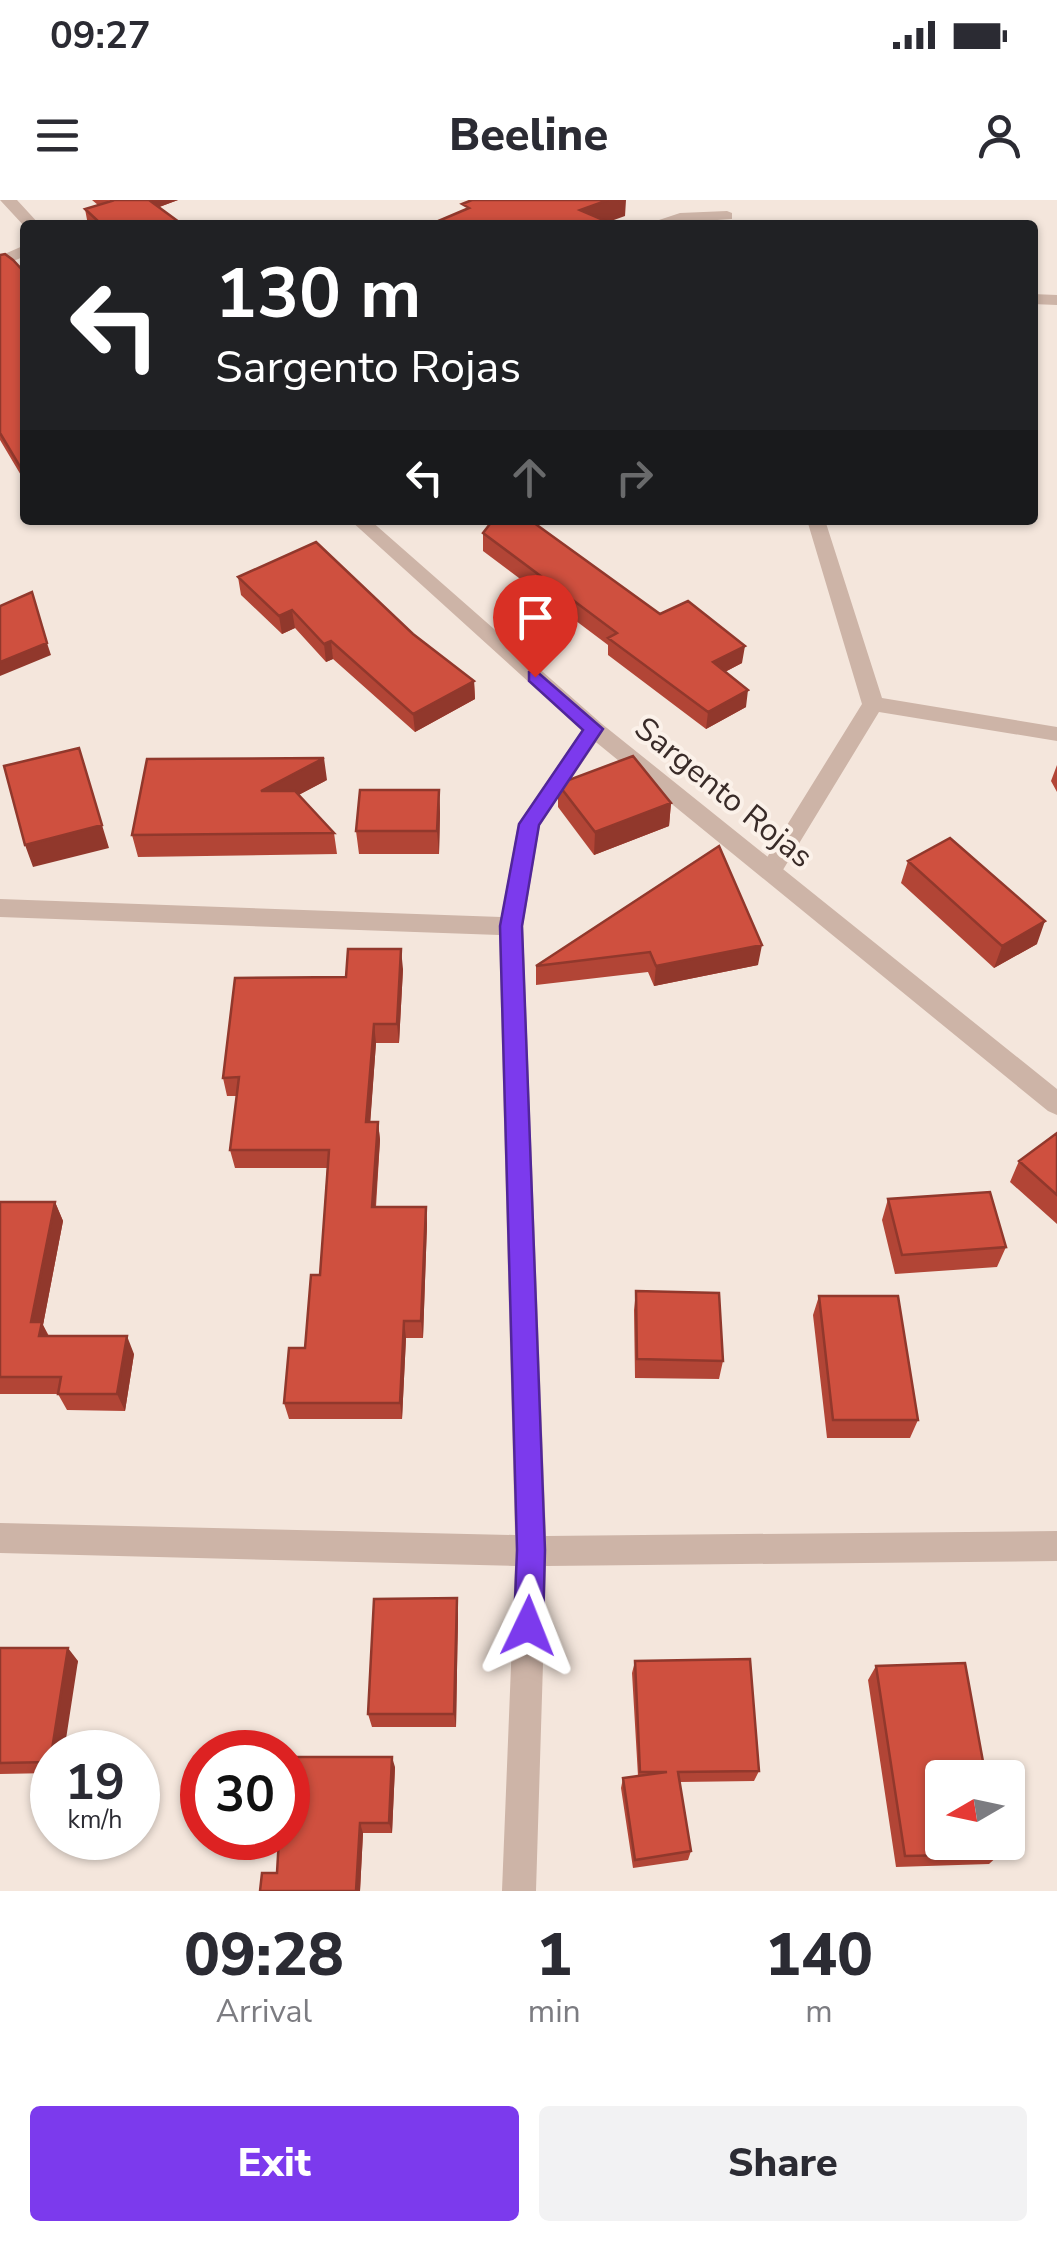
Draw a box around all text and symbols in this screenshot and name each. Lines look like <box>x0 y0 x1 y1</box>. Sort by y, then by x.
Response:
text: 09:27 <box>50 10 151 61</box>
text: Beeline <box>449 105 608 166</box>
icon: menu <box>30 108 85 163</box>
icon: person <box>972 108 1027 163</box>
text: 130 m <box>215 246 421 342</box>
icon: left <box>50 260 180 390</box>
text: Sargento Rojas <box>215 337 521 398</box>
icon: left <box>397 450 452 505</box>
icon: ahead <box>502 450 557 505</box>
icon: right <box>607 450 662 505</box>
pin <box>493 575 578 678</box>
icon: arrive <box>508 590 563 645</box>
street label: Sargento Rojas <box>626 707 822 878</box>
position arrow <box>476 1574 580 1678</box>
speed limit sign: 30 <box>180 1730 310 1860</box>
text: 19 <box>65 1748 125 1817</box>
north arrow <box>925 1760 1025 1860</box>
map controls <box>925 1760 1025 1860</box>
text: km/h <box>67 1803 123 1837</box>
text: 09:28 <box>184 1914 344 1996</box>
text: 1 <box>536 1914 572 1996</box>
text: 140 <box>765 1914 873 1996</box>
text: Arrival <box>216 1990 312 2033</box>
text: min <box>528 1990 581 2033</box>
text: m <box>805 1990 833 2033</box>
button: Exit <box>30 2106 519 2221</box>
button: Share <box>539 2106 1027 2221</box>

